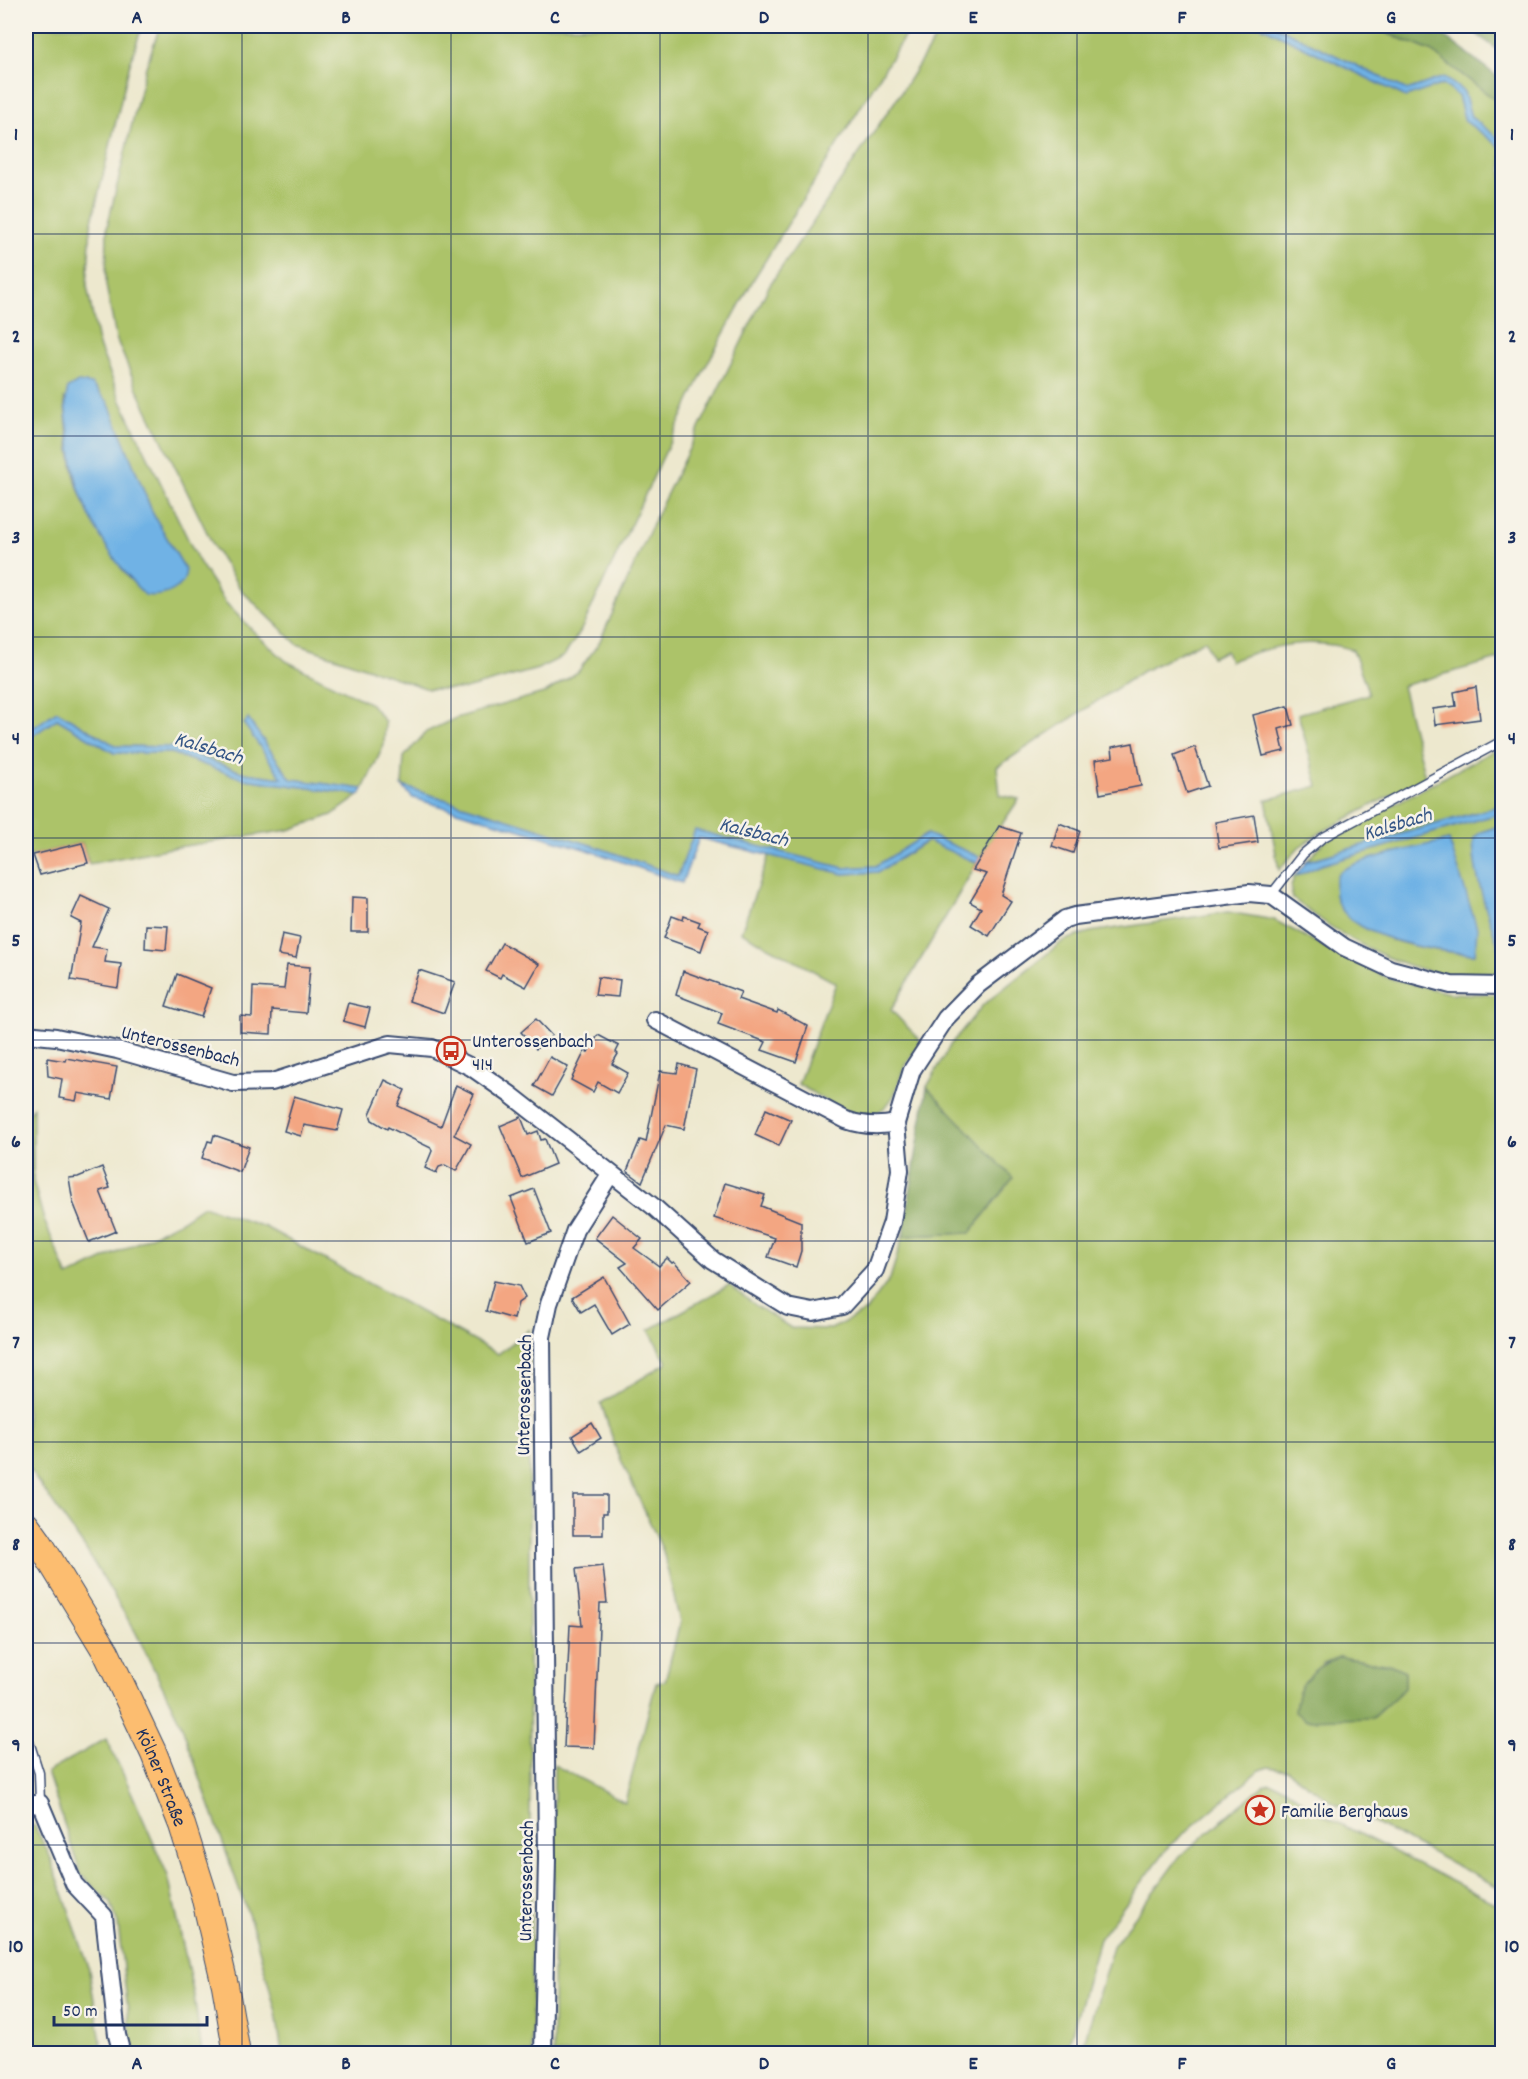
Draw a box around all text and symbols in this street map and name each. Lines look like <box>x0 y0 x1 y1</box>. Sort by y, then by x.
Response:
text: A <box>132 5 143 33</box>
text: B <box>341 5 351 33</box>
text: C <box>550 5 560 33</box>
text: D <box>759 5 770 33</box>
text: E <box>968 5 978 33</box>
text: F <box>1178 5 1188 33</box>
text: G <box>1386 5 1396 33</box>
text: 1 <box>14 122 18 150</box>
text: 1 <box>1510 122 1514 150</box>
text: 2 <box>12 324 20 352</box>
text: 2 <box>1508 324 1516 352</box>
text: 3 <box>12 525 20 553</box>
text: 3 <box>1508 525 1516 553</box>
water label: Kalsbach <box>170 725 247 775</box>
text: 4 <box>12 726 20 754</box>
text: 4 <box>1508 726 1516 754</box>
water label: Kalsbach <box>1360 801 1437 851</box>
water label: Kalsbach <box>715 811 792 857</box>
text: 5 <box>11 928 21 956</box>
text: 5 <box>1507 928 1517 956</box>
street label: Unterossenbach <box>118 1020 243 1076</box>
place label: Unterossenbach 414 <box>472 1029 594 1080</box>
bus stop icon: Unterossenbach 414 <box>435 1035 467 1067</box>
text: 6 <box>11 1129 21 1157</box>
text: 6 <box>1507 1129 1517 1157</box>
text: 7 <box>12 1330 20 1358</box>
text: 7 <box>1508 1330 1516 1358</box>
street label: Unterossenbach <box>511 1334 541 1456</box>
text: 8 <box>12 1532 20 1560</box>
text: 8 <box>1508 1532 1516 1560</box>
street label: Kölner Straße <box>127 1724 192 1832</box>
text: 9 <box>11 1733 21 1761</box>
text: 9 <box>1507 1733 1517 1761</box>
place icon: Familie Berghaus <box>1244 1794 1276 1826</box>
place label: Familie Berghaus <box>1281 1799 1409 1827</box>
street label: Unterossenbach <box>513 1820 543 1942</box>
text: 10 <box>8 1934 24 1962</box>
text: 10 <box>1504 1934 1520 1962</box>
scale bar <box>54 1989 207 2027</box>
text: 50 m <box>63 2000 98 2025</box>
text: A <box>132 2051 143 2079</box>
text: B <box>341 2051 351 2079</box>
text: C <box>550 2051 560 2079</box>
text: D <box>759 2051 770 2079</box>
text: E <box>968 2051 978 2079</box>
text: F <box>1178 2051 1188 2079</box>
text: G <box>1386 2051 1396 2079</box>

